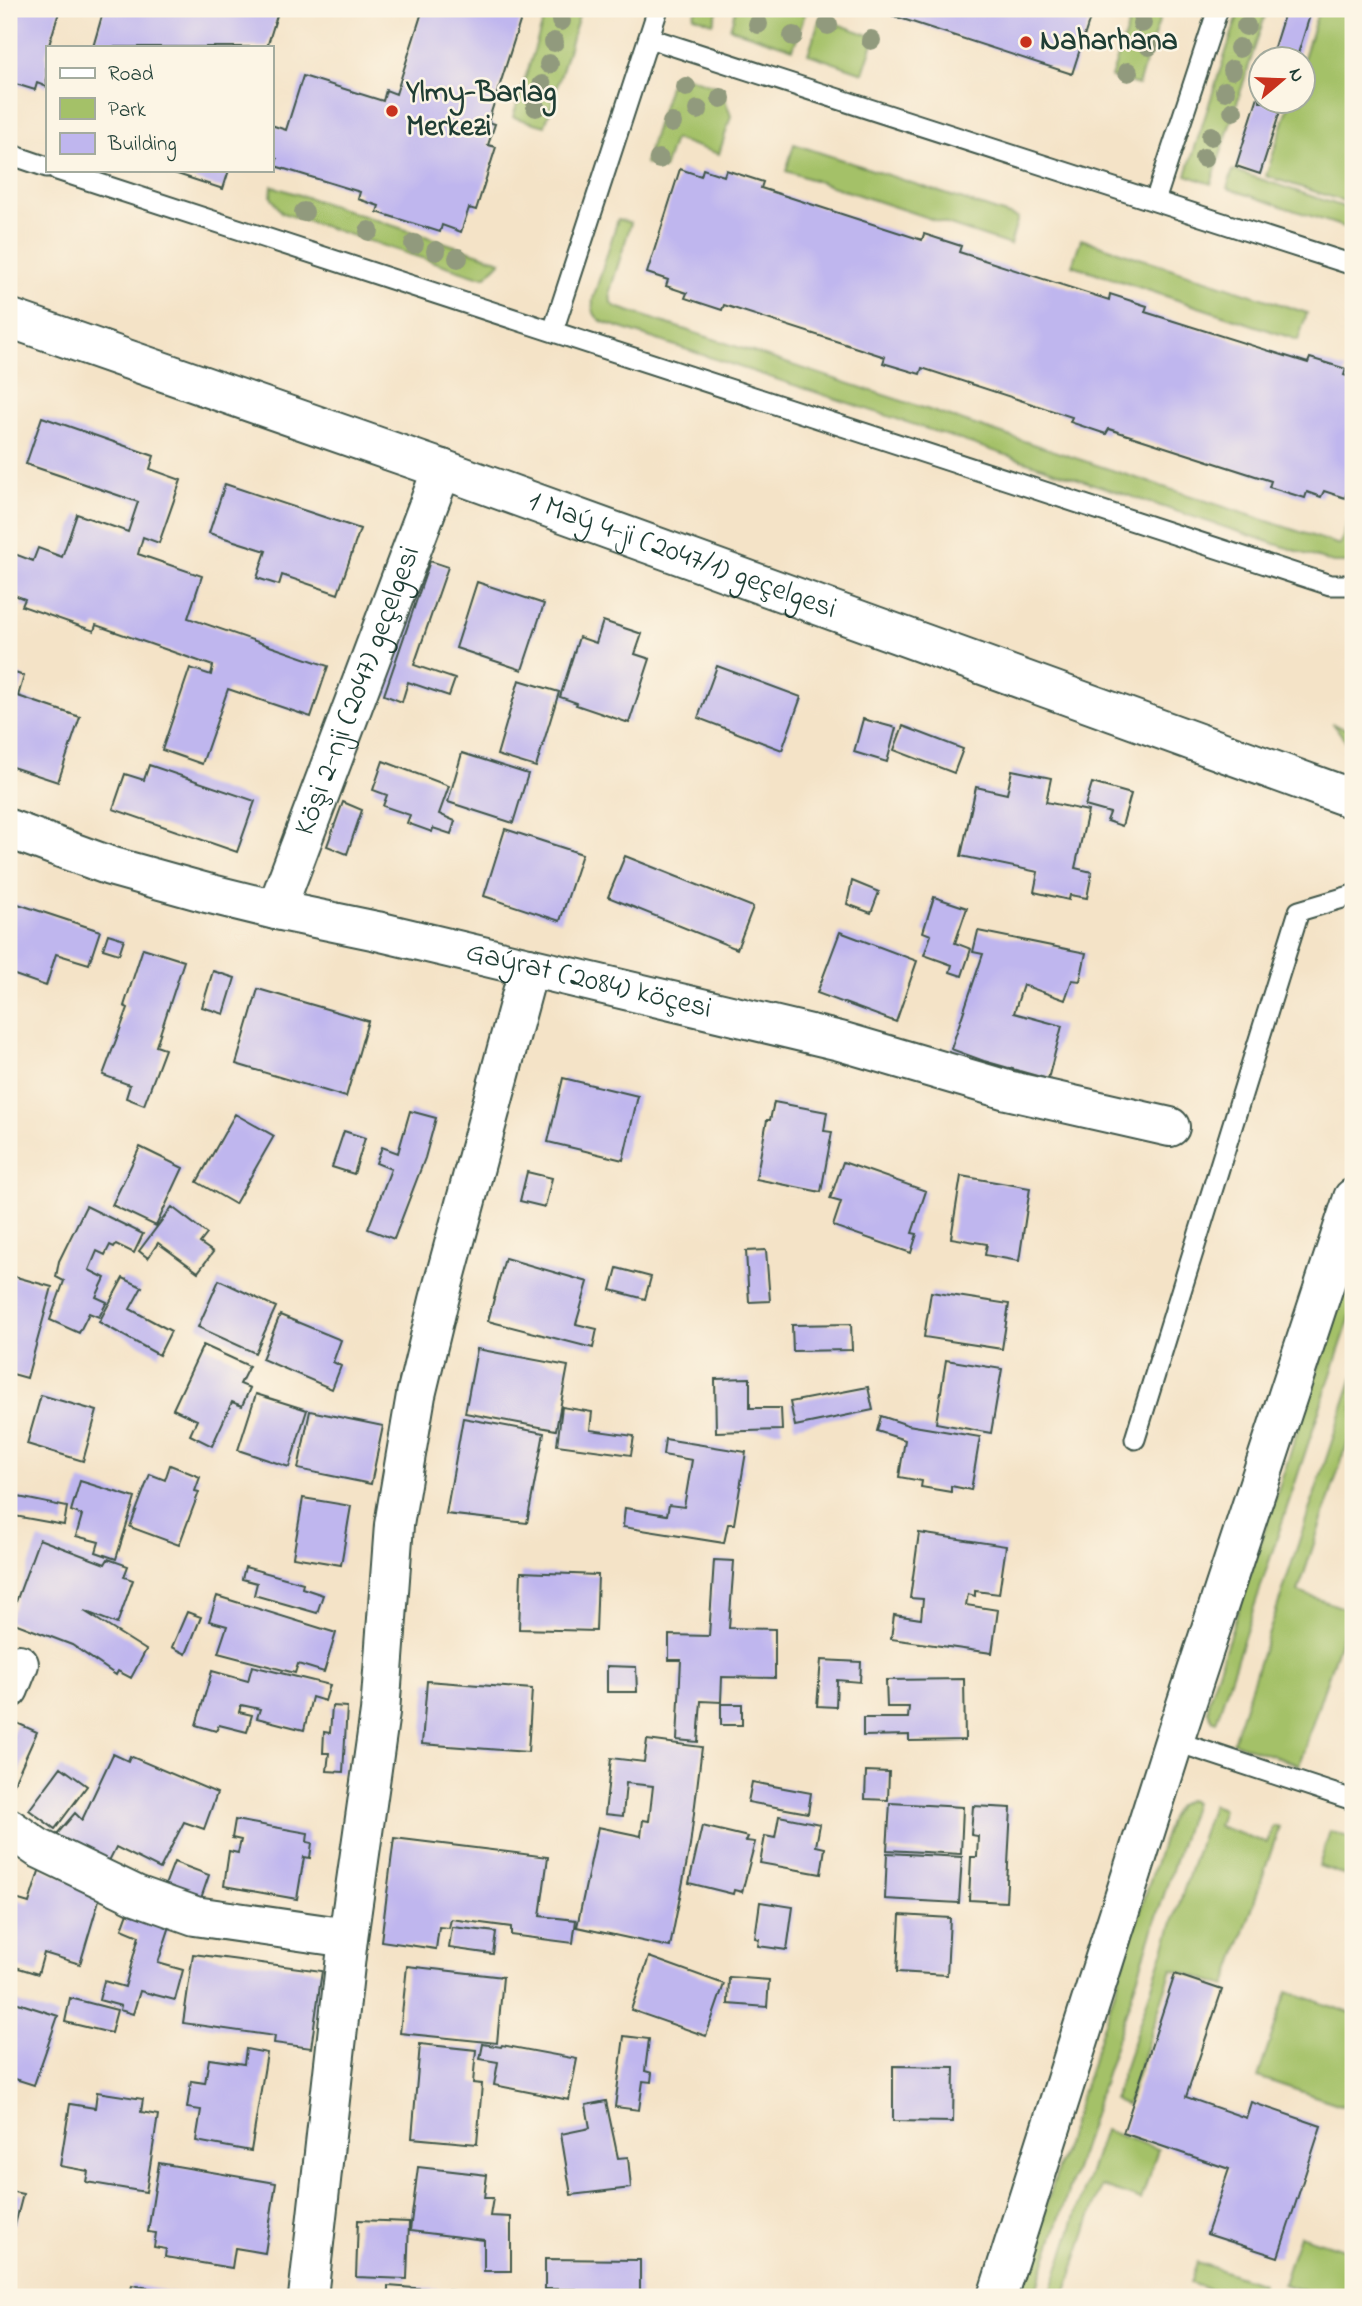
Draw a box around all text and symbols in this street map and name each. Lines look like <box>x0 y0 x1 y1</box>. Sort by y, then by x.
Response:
place label: Naharhana <box>1040 20 1178 64</box>
marker: Naharhana <box>1018 34 1034 50</box>
legend <box>46 46 273 172</box>
north arrow <box>1246 46 1316 116</box>
text: Road <box>108 60 154 90</box>
text: N <box>1281 65 1311 86</box>
place label: Ylmy-Barlag Merkezi <box>405 72 556 150</box>
text: Park <box>108 96 147 126</box>
marker: Ylmy-Barlag Merkezi <box>384 103 400 119</box>
text: Building <box>107 130 177 162</box>
street label: 1 Maý 4-ji (2047/1) geçelgesi <box>522 480 842 632</box>
street label: Köşi 2-nji (2047) geçelgesi <box>284 540 433 842</box>
street label: Gaýrat (2084) köçesi <box>461 931 716 1032</box>

